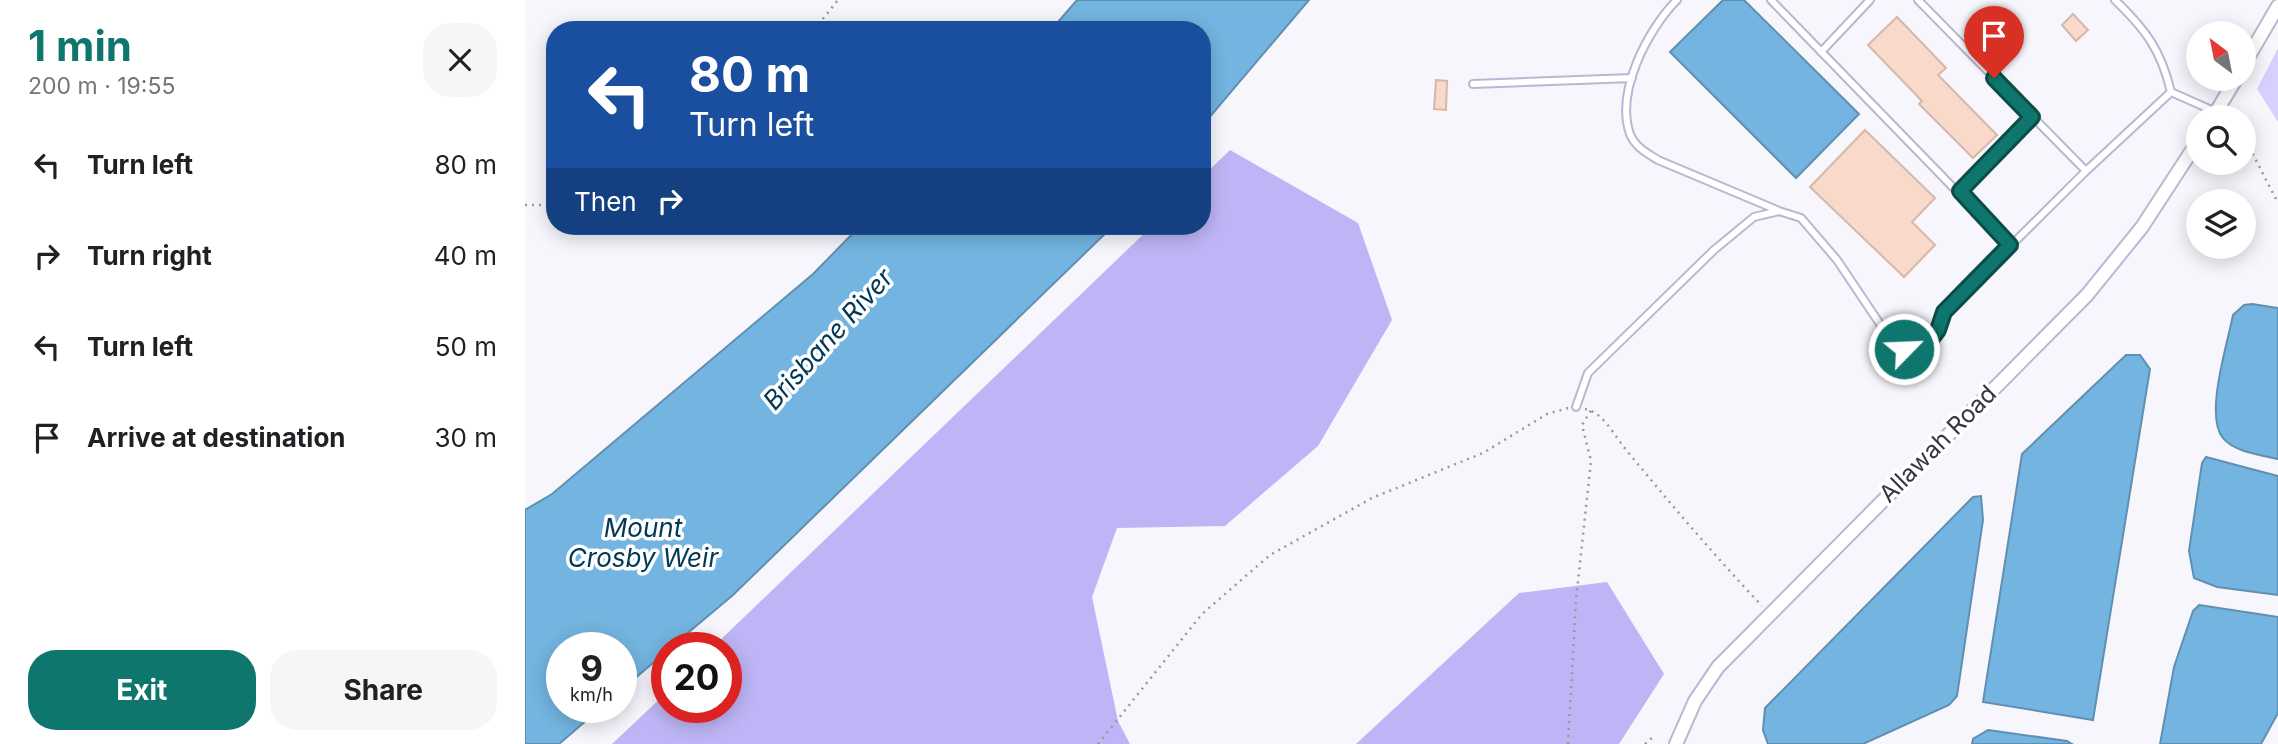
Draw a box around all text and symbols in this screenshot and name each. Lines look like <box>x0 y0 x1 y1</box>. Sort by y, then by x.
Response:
pin <box>1964 6 2024 78</box>
icon: arrive <box>1975 17 2013 55</box>
text: 1 min <box>28 20 132 71</box>
north arrow <box>2186 21 2256 91</box>
map controls <box>2186 21 2256 259</box>
button: close <box>423 23 497 97</box>
text: 80 m <box>689 45 810 104</box>
icon: left <box>574 49 665 140</box>
text: 200 m · 19:55 <box>28 72 175 100</box>
text: Turn left <box>689 105 814 144</box>
button: search <box>2186 105 2256 175</box>
icon: left <box>28 146 66 184</box>
text: Turn left <box>87 149 193 180</box>
text: 80 m <box>434 149 497 180</box>
icon: right <box>651 182 689 220</box>
text: Then <box>574 186 637 217</box>
button: layers <box>2186 189 2256 259</box>
icon: right <box>28 237 66 275</box>
text: Turn right <box>87 240 212 271</box>
text: 40 m <box>434 240 497 271</box>
water label: Brisbane River <box>756 261 900 415</box>
position arrow <box>1867 312 1941 386</box>
icon: left <box>28 328 66 366</box>
text: Turn left <box>87 331 193 362</box>
text: 50 m <box>435 331 497 362</box>
street label: Allawah Road <box>1873 379 2002 508</box>
icon: arrive <box>28 419 66 457</box>
text: Arrive at destination <box>87 422 346 453</box>
text: 30 m <box>434 422 497 453</box>
water label: Mount Crosby Weir <box>568 512 719 573</box>
speed limit sign: 20 <box>651 632 742 723</box>
text: 9 <box>580 647 603 689</box>
button: Exit <box>28 650 256 730</box>
button: Share <box>270 650 497 730</box>
text: km/h <box>570 684 613 705</box>

